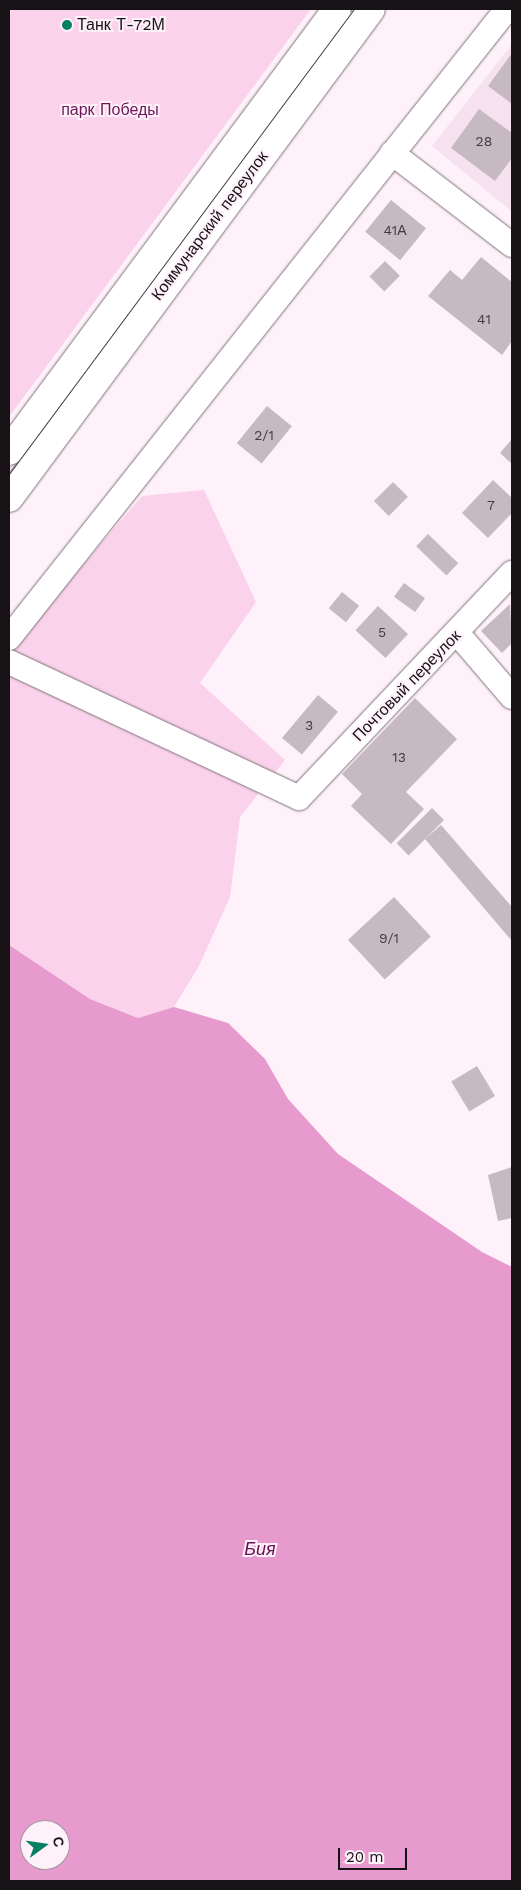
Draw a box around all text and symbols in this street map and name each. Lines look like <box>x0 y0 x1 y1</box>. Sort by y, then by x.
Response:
place label: Танк Т-72М <box>77 15 165 35</box>
marker: Танк Т-72М <box>61 19 73 31</box>
park label: парк Победы <box>61 100 159 120</box>
house number: 28 <box>476 133 492 149</box>
street label: Коммунарский переулок <box>148 148 272 304</box>
house number: 41А <box>383 222 407 238</box>
house number: 41 <box>477 311 491 327</box>
house number: 2/1 <box>254 427 274 443</box>
house number: 7 <box>487 497 495 513</box>
house number: 5 <box>378 624 386 640</box>
street label: Почтовый переулок <box>349 626 465 746</box>
house number: 3 <box>305 717 313 733</box>
house number: 13 <box>392 749 406 765</box>
house number: 9/1 <box>379 930 399 946</box>
water label: Бия <box>244 1538 276 1560</box>
north arrow <box>20 1820 70 1870</box>
text: С <box>50 1835 68 1848</box>
scale bar <box>341 1838 410 1870</box>
text: 20 m <box>346 1848 384 1866</box>

